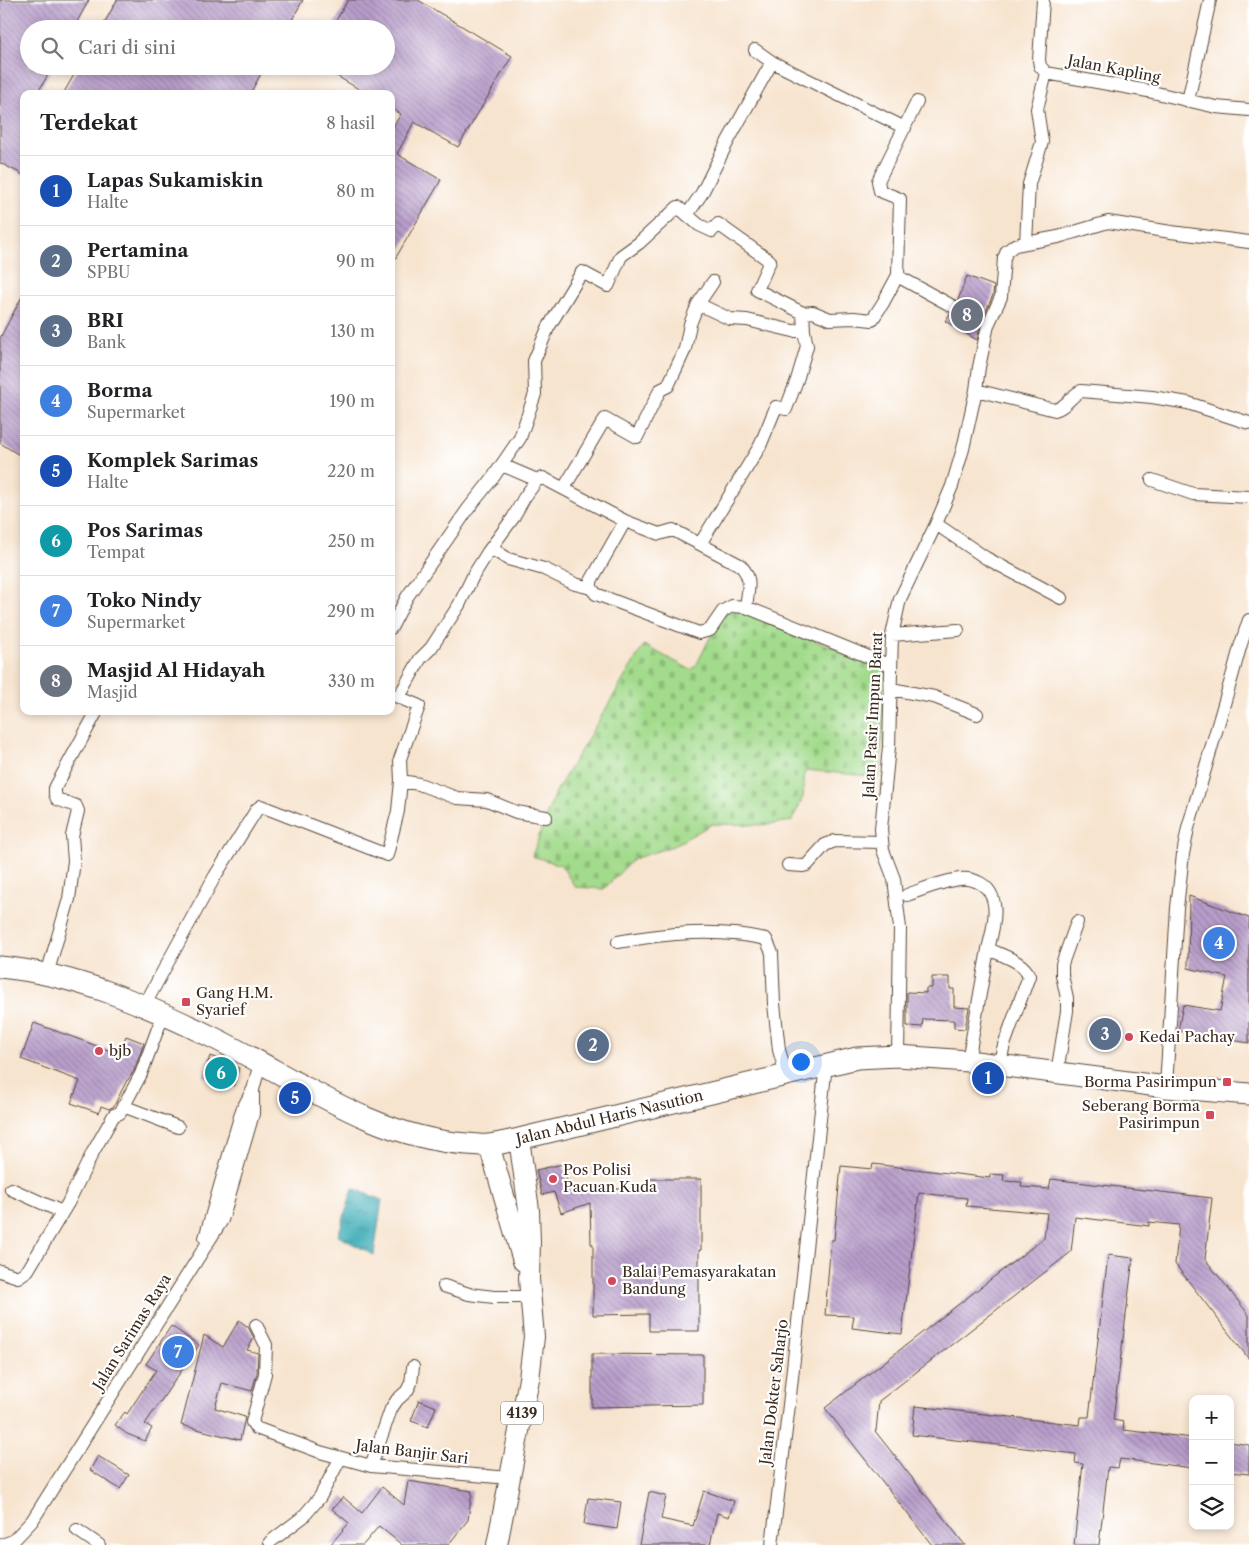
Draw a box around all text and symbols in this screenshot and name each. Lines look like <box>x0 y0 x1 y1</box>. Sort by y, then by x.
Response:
search box <box>20 20 395 75</box>
icon: search <box>38 34 66 62</box>
text: Cari di sini <box>78 36 176 59</box>
street label: Jalan Kapling <box>1064 50 1162 87</box>
text: Terdekat <box>40 110 138 135</box>
text: 8 hasil <box>326 113 375 133</box>
text: Lapas Sukamiskin <box>87 169 263 192</box>
text: 1 <box>52 181 60 201</box>
text: 80 m <box>336 181 375 201</box>
text: Halte <box>87 192 128 212</box>
text: Pertamina <box>87 239 189 262</box>
text: 2 <box>51 251 61 271</box>
text: 90 m <box>336 251 375 271</box>
text: SPBU <box>87 262 130 282</box>
pin: 8 <box>951 296 983 334</box>
text: BRI <box>87 309 124 332</box>
text: 3 <box>51 321 61 341</box>
text: 130 m <box>330 321 375 341</box>
text: Bank <box>87 332 126 352</box>
text: Borma <box>87 379 152 402</box>
text: 4 <box>51 391 61 411</box>
text: 190 m <box>330 391 375 411</box>
text: Supermarket <box>87 402 185 422</box>
text: Komplek Sarimas <box>87 449 258 472</box>
text: 5 <box>52 461 60 481</box>
text: 220 m <box>327 461 375 481</box>
text: Halte <box>87 472 128 492</box>
text: Pos Sarimas <box>87 519 203 542</box>
text: 6 <box>51 531 61 551</box>
text: 250 m <box>328 531 375 551</box>
text: Tempat <box>87 542 145 562</box>
text: Toko Nindy <box>87 589 201 612</box>
text: 7 <box>52 601 60 621</box>
text: 290 m <box>327 601 375 621</box>
text: Supermarket <box>87 612 185 632</box>
street label: Jalan Pasir Impun Barat <box>859 630 886 801</box>
text: Masjid Al Hidayah <box>87 659 265 682</box>
text: 8 <box>51 671 61 691</box>
text: 330 m <box>328 671 375 691</box>
text: Masjid <box>87 682 138 702</box>
pin: 4 <box>1203 924 1235 962</box>
place label: Gang H.M. Syarief <box>196 983 273 1019</box>
marker: Gang H.M. Syarief <box>180 996 192 1008</box>
pin: 3 <box>1089 1015 1121 1053</box>
pin: 2 <box>577 1026 609 1064</box>
place label: Kedai Pachay <box>1139 1027 1236 1046</box>
marker: Kedai Pachay <box>1123 1031 1135 1043</box>
place label: bjb <box>109 1041 131 1060</box>
marker: bjb <box>93 1045 105 1057</box>
your location <box>788 1049 814 1075</box>
pin: 6 <box>205 1054 237 1092</box>
pin: 1 <box>972 1059 1004 1097</box>
place label: Borma Pasirimpun <box>1084 1072 1218 1091</box>
marker: Borma Pasirimpun <box>1221 1076 1233 1088</box>
pin: 5 <box>279 1079 311 1117</box>
street label: Jalan Abdul Haris Nasution <box>512 1085 705 1149</box>
place label: Seberang Borma Pasirimpun <box>1082 1096 1201 1132</box>
marker: Seberang Borma Pasirimpun <box>1204 1109 1216 1121</box>
place label: Pos Polisi Pacuan Kuda <box>563 1160 657 1196</box>
marker: Pos Polisi Pacuan Kuda <box>547 1173 559 1185</box>
place label: Balai Pemasyarakatan Bandung <box>622 1262 777 1298</box>
street label: Jalan Sarimas Raya <box>87 1270 175 1395</box>
marker: Balai Pemasyarakatan Bandung <box>606 1275 618 1287</box>
street label: Jalan Dokter Saharjo <box>755 1318 792 1468</box>
pin: 7 <box>162 1333 194 1371</box>
map controls <box>1189 1395 1234 1530</box>
button: + <box>1189 1395 1234 1440</box>
road number: 4139 <box>501 1402 543 1425</box>
street label: Jalan Banjir Sari <box>353 1435 470 1468</box>
button: − <box>1189 1440 1234 1485</box>
button: layers <box>1189 1485 1234 1530</box>

